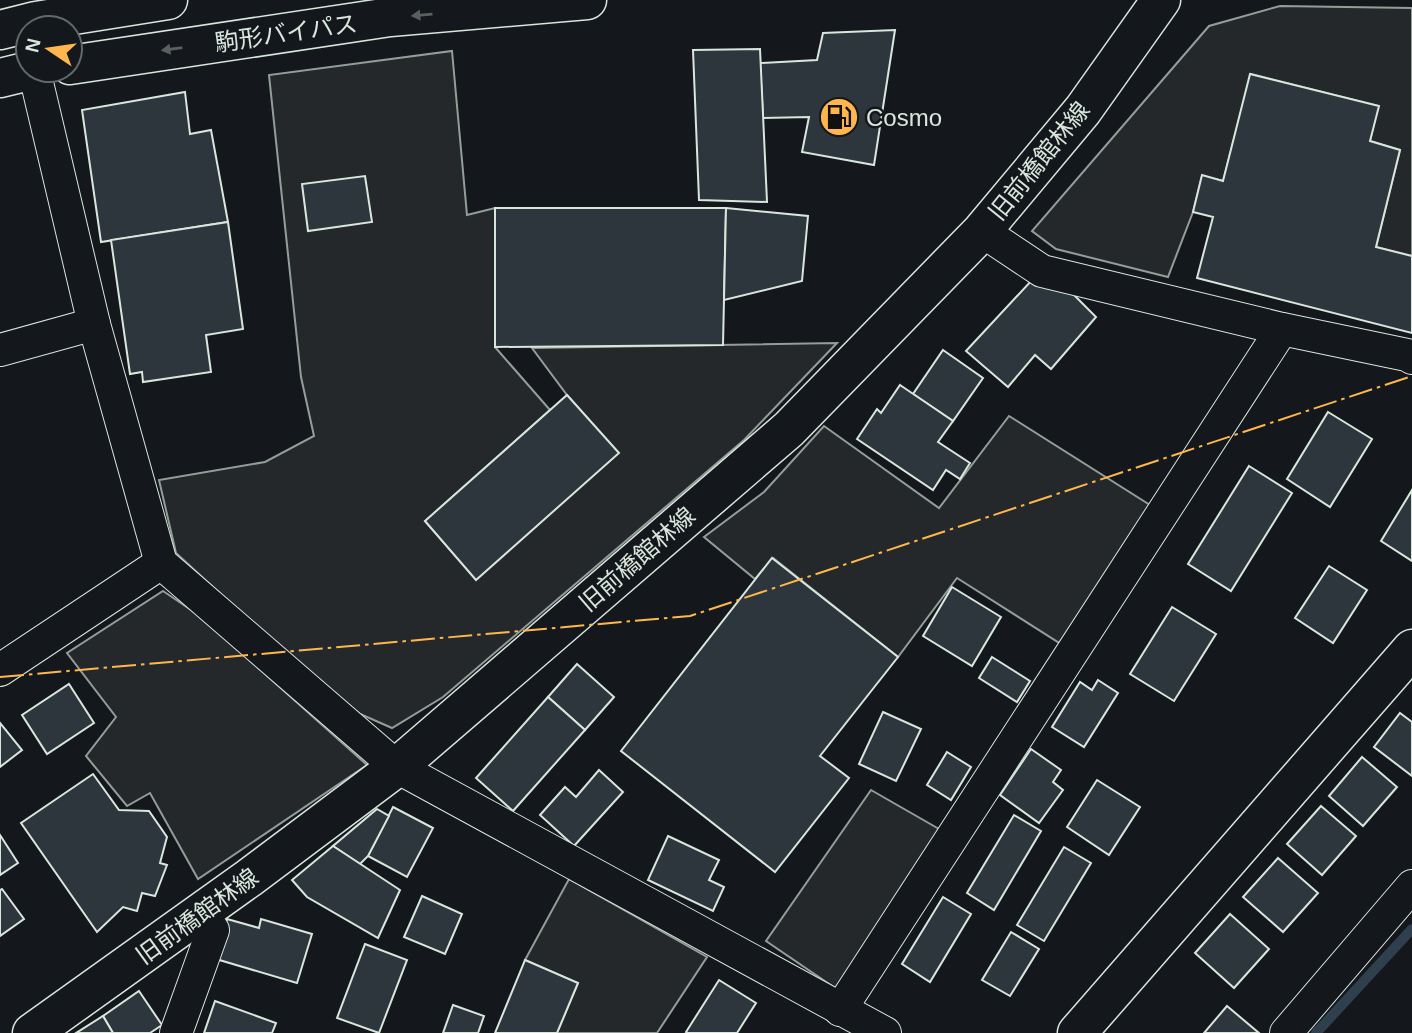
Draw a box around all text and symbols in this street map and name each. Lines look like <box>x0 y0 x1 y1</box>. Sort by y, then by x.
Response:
street label: 駒形バイパス <box>213 10 359 56</box>
one-way arrow <box>411 10 433 21</box>
north arrow <box>14 14 84 84</box>
text: N <box>21 36 45 54</box>
one-way arrow <box>161 44 183 55</box>
fuel station icon: Cosmo <box>818 96 860 138</box>
street label: 旧前橋館林線 <box>983 97 1095 225</box>
place label: Cosmo <box>866 104 942 131</box>
street label: 旧前橋館林線 <box>574 502 700 616</box>
street label: 旧前橋館林線 <box>131 863 263 969</box>

